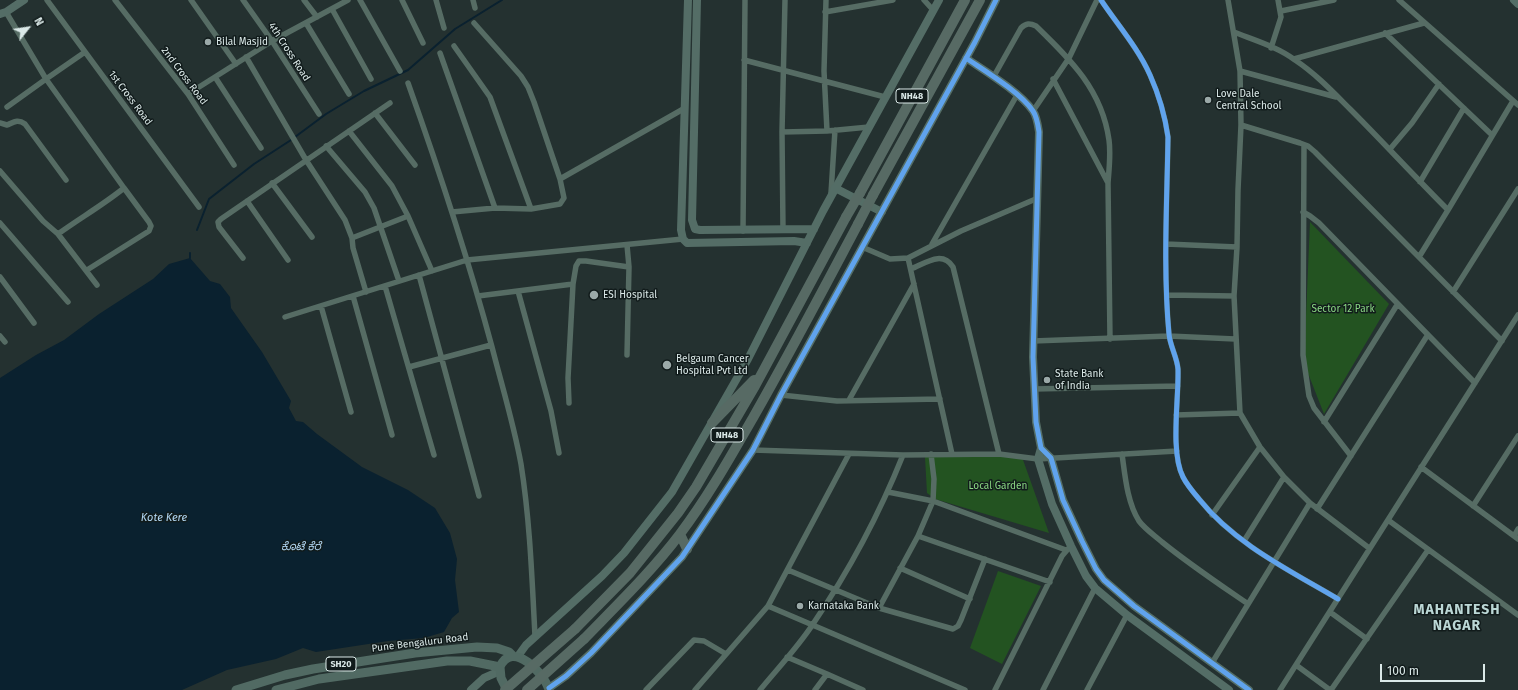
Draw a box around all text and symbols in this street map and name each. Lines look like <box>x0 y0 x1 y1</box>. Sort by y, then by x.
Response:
north arrow <box>8 8 48 48</box>
text: N <box>31 15 46 28</box>
street label: 4th Cross Road <box>266 21 312 83</box>
place label: Bilal Masjid <box>216 36 268 48</box>
marker: Bilal Masjid <box>203 37 213 47</box>
street label: 2nd Cross Road <box>158 45 210 107</box>
street label: 1st Cross Road <box>106 68 154 128</box>
place label: Love Dale Central School <box>1216 88 1281 112</box>
road number: NH48 <box>896 89 928 103</box>
marker: Love Dale Central School <box>1203 95 1213 105</box>
marker: ESI Hospital <box>588 289 600 301</box>
place label: ESI Hospital <box>603 289 657 301</box>
park label: Sector 12 Park <box>1311 303 1375 315</box>
place label: Belgaum Cancer Hospital Pvt Ltd <box>676 353 749 376</box>
marker: Belgaum Cancer Hospital Pvt Ltd <box>661 359 673 371</box>
place label: State Bank of India <box>1055 368 1103 392</box>
marker: State Bank of India <box>1042 375 1052 385</box>
road number: NH48 <box>711 428 743 442</box>
park label: Local Garden <box>969 480 1027 492</box>
water label: Kote Kere <box>141 511 187 525</box>
water label: ಕೊಟೆ ಕೆರೆ <box>281 540 321 554</box>
place label: Karnataka Bank <box>808 600 879 612</box>
marker: Karnataka Bank <box>795 601 805 611</box>
district label: MAHANTESH NAGAR <box>1413 602 1501 634</box>
street label: Pune Bengaluru Road <box>371 631 469 655</box>
scale bar <box>1382 656 1487 682</box>
road number: SH20 <box>326 657 356 671</box>
text: 100 m <box>1387 664 1419 678</box>

